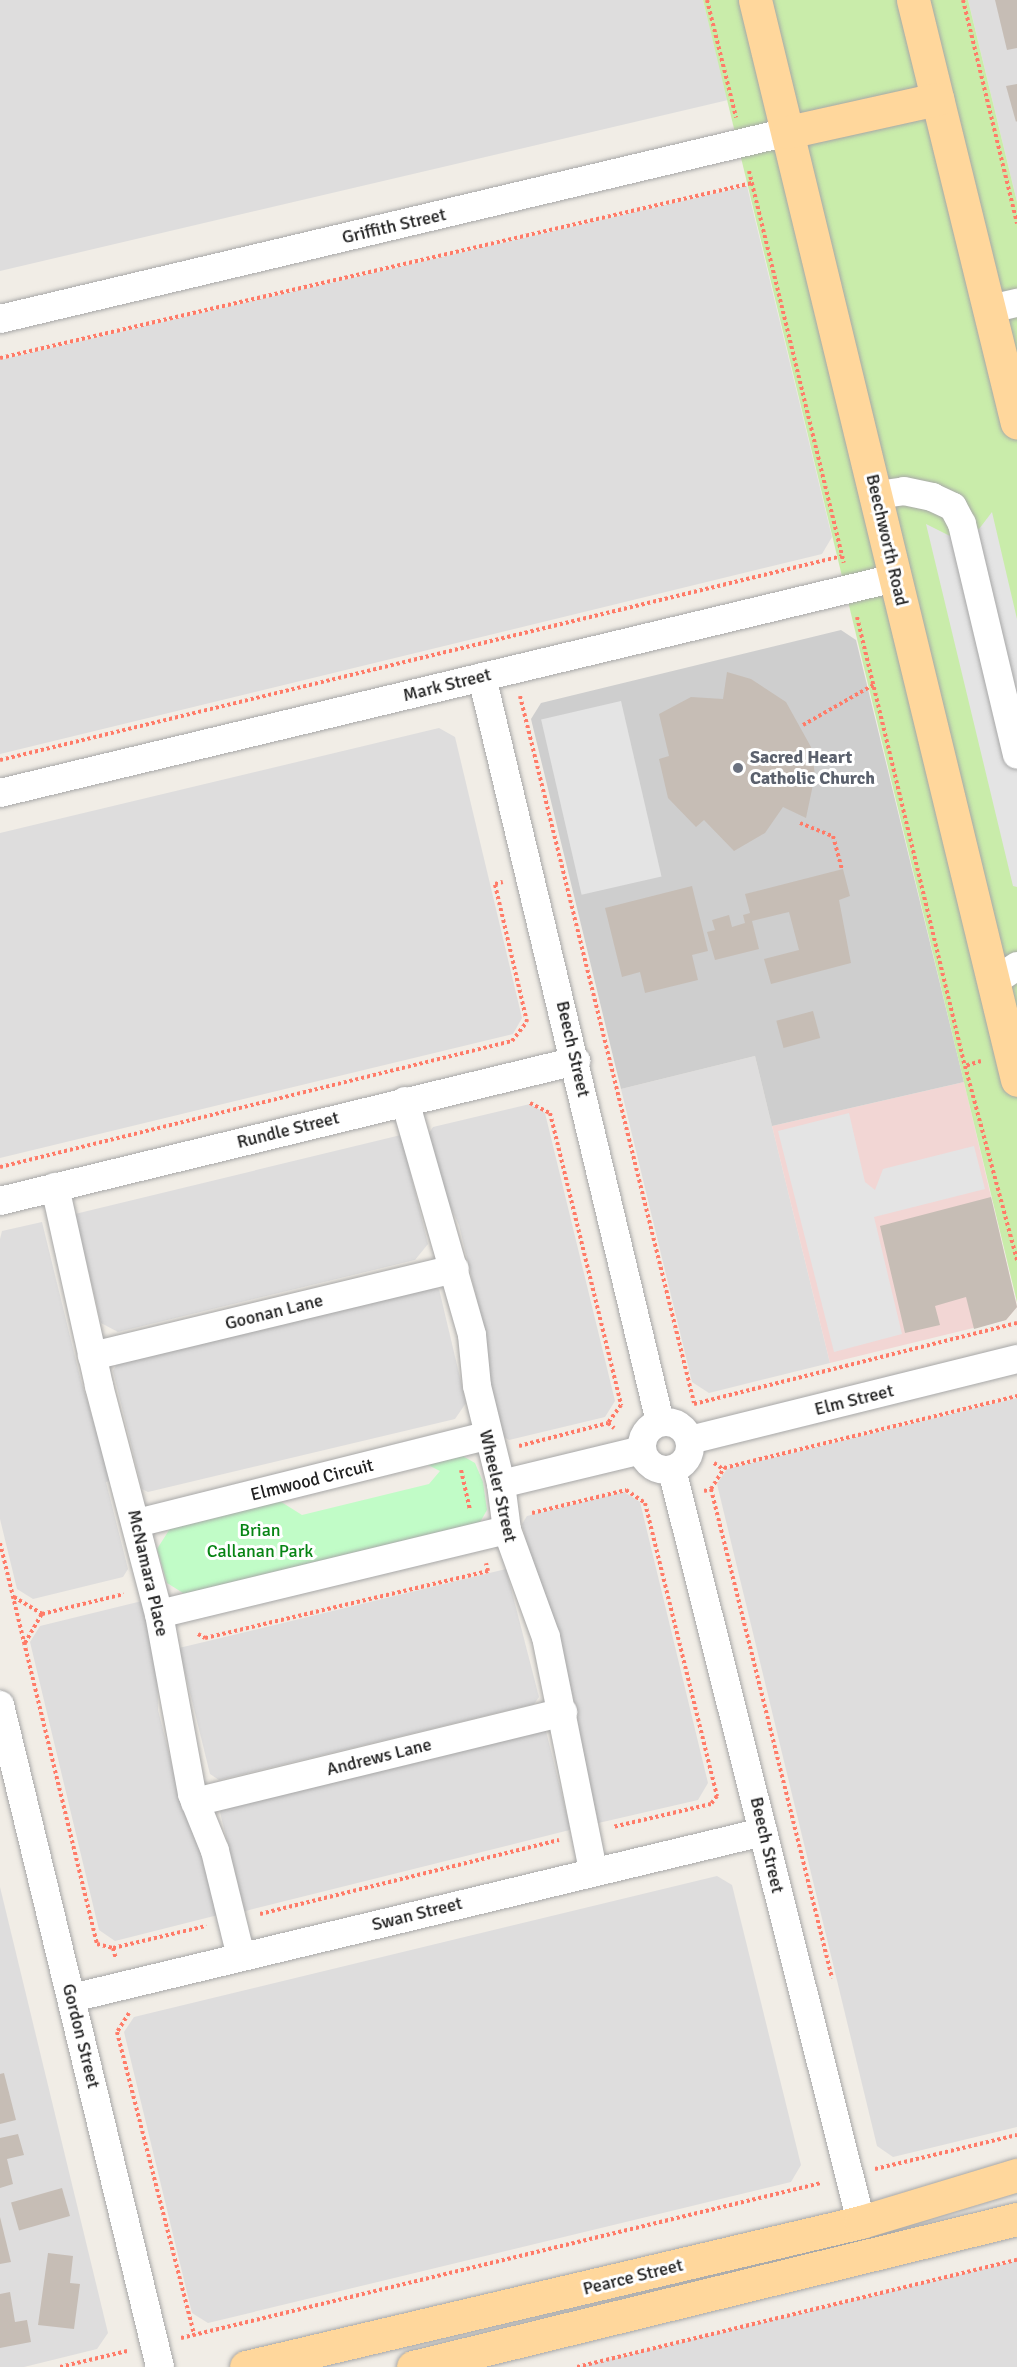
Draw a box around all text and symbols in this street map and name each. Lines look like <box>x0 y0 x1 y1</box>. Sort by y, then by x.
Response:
street label: Griffith Street <box>340 204 448 248</box>
street label: Beechworth Road <box>861 472 913 608</box>
street label: Mark Street <box>401 664 493 706</box>
place label: Sacred Heart Catholic Church <box>750 747 875 789</box>
marker: Sacred Heart Catholic Church <box>731 761 745 775</box>
street label: Beech Street <box>551 999 595 1099</box>
street label: Rundle Street <box>235 1107 341 1153</box>
street label: Goonan Lane <box>223 1289 325 1335</box>
street label: Elm Street <box>812 1380 896 1420</box>
street label: Wheeler Street <box>475 1428 521 1544</box>
street label: Elmwood Circuit <box>248 1454 376 1506</box>
street label: McNamara Place <box>123 1508 173 1638</box>
park label: Brian Callanan Park <box>207 1520 313 1562</box>
street label: Andrews Lane <box>324 1734 434 1780</box>
street label: Beech Street <box>745 1795 789 1895</box>
street label: Swan Street <box>370 1892 464 1936</box>
street label: Gordon Street <box>58 1981 104 2091</box>
street label: Pearce Street <box>581 2254 685 2300</box>

